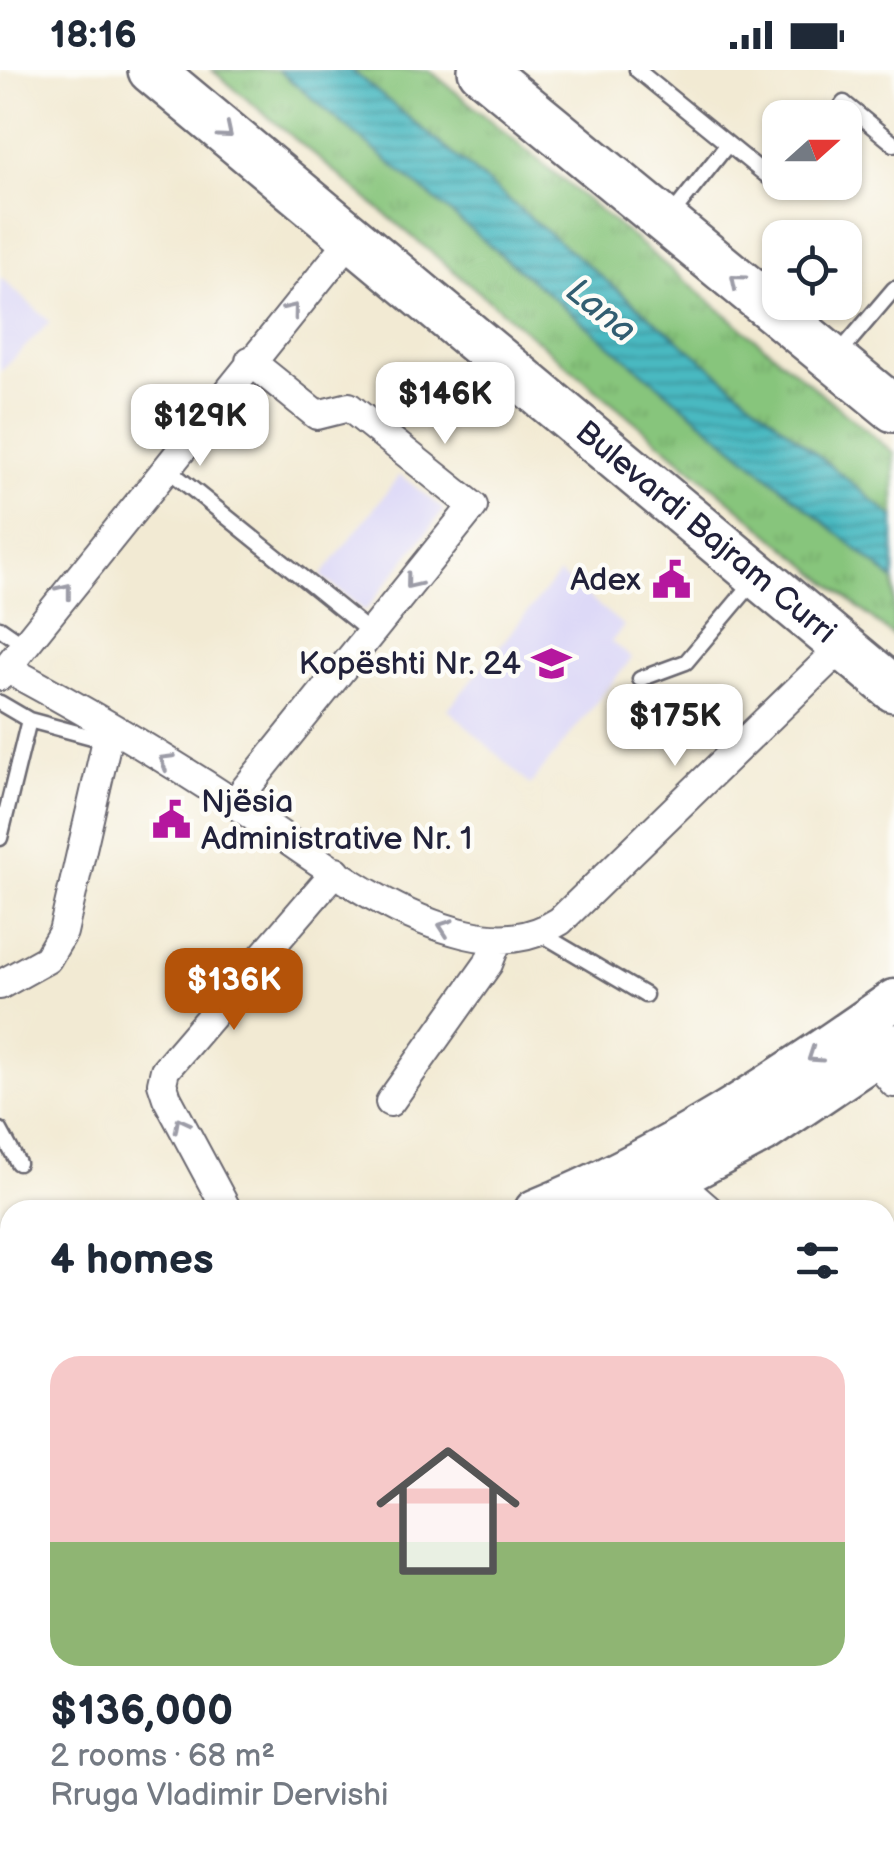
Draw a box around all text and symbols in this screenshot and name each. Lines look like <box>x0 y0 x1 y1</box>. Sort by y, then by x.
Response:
text: 18:16 <box>50 13 137 58</box>
north arrow <box>762 100 862 200</box>
map controls <box>762 100 862 320</box>
one-way arrow <box>214 120 232 138</box>
button: locate <box>762 220 862 320</box>
water label: Lana <box>557 270 645 352</box>
one-way arrow <box>731 275 749 293</box>
one-way arrow <box>280 304 298 322</box>
pin: $146K <box>375 362 515 447</box>
text: $146K <box>398 375 492 414</box>
pin: $129K <box>130 384 270 469</box>
text: $129K <box>153 397 247 436</box>
street label: Bulevardi Bajram Curri <box>568 412 844 652</box>
public building icon: Adex <box>650 559 692 601</box>
place label: Adex <box>570 561 641 600</box>
one-way arrow <box>406 571 423 589</box>
one-way arrow <box>54 583 71 601</box>
school or university icon: Kopështi Nr. 24 <box>530 643 572 685</box>
place label: Kopështi Nr. 24 <box>299 645 521 684</box>
pin: $175K <box>605 684 745 769</box>
text: $175K <box>629 697 721 736</box>
one-way arrow <box>159 754 177 773</box>
place label: Njësia Administrative Nr. 1 <box>201 783 472 859</box>
public building icon: Njësia Administrative Nr. 1 <box>150 799 192 841</box>
one-way arrow <box>437 918 454 939</box>
pin: $136K <box>164 948 304 1033</box>
text: $136K <box>187 961 281 1000</box>
one-way arrow <box>806 1043 824 1062</box>
one-way arrow <box>174 1117 193 1135</box>
icon: filters <box>790 1233 845 1288</box>
text: 4 homes <box>50 1235 214 1286</box>
icon: home <box>358 1421 538 1601</box>
text: $136,000 <box>50 1686 233 1737</box>
text: 2 rooms · 68 m² <box>50 1737 275 1776</box>
text: Rruga Vladimir Dervishi <box>50 1776 389 1815</box>

